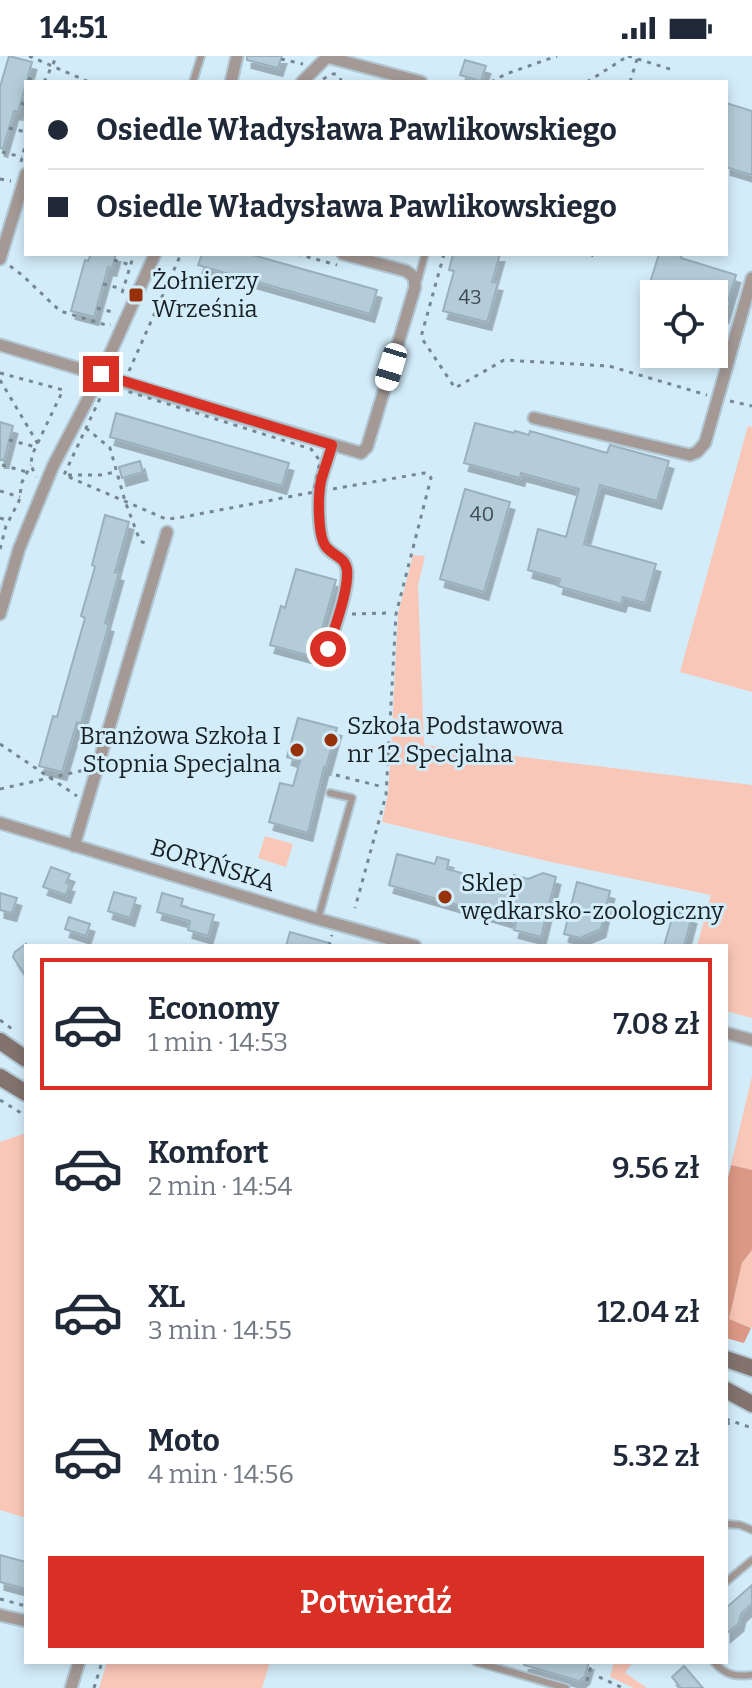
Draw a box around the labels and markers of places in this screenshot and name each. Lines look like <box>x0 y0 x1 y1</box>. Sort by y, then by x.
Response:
place label: Żołnierzy Września <box>152 267 259 323</box>
marker: Żołnierzy Września <box>127 286 145 304</box>
place label: Szkoła Podstawowa nr 12 Specjalna <box>347 712 564 768</box>
place label: Branżowa Szkoła I Stopnia Specjalna <box>79 722 281 778</box>
marker: Szkoła Podstawowa nr 12 Specjalna <box>322 731 340 749</box>
marker: Branżowa Szkoła I Stopnia Specjalna <box>288 741 306 759</box>
place label: Sklep wędkarsko-zoologiczny <box>460 869 724 925</box>
marker: Sklep wędkarsko-zoologiczny <box>436 888 454 906</box>

